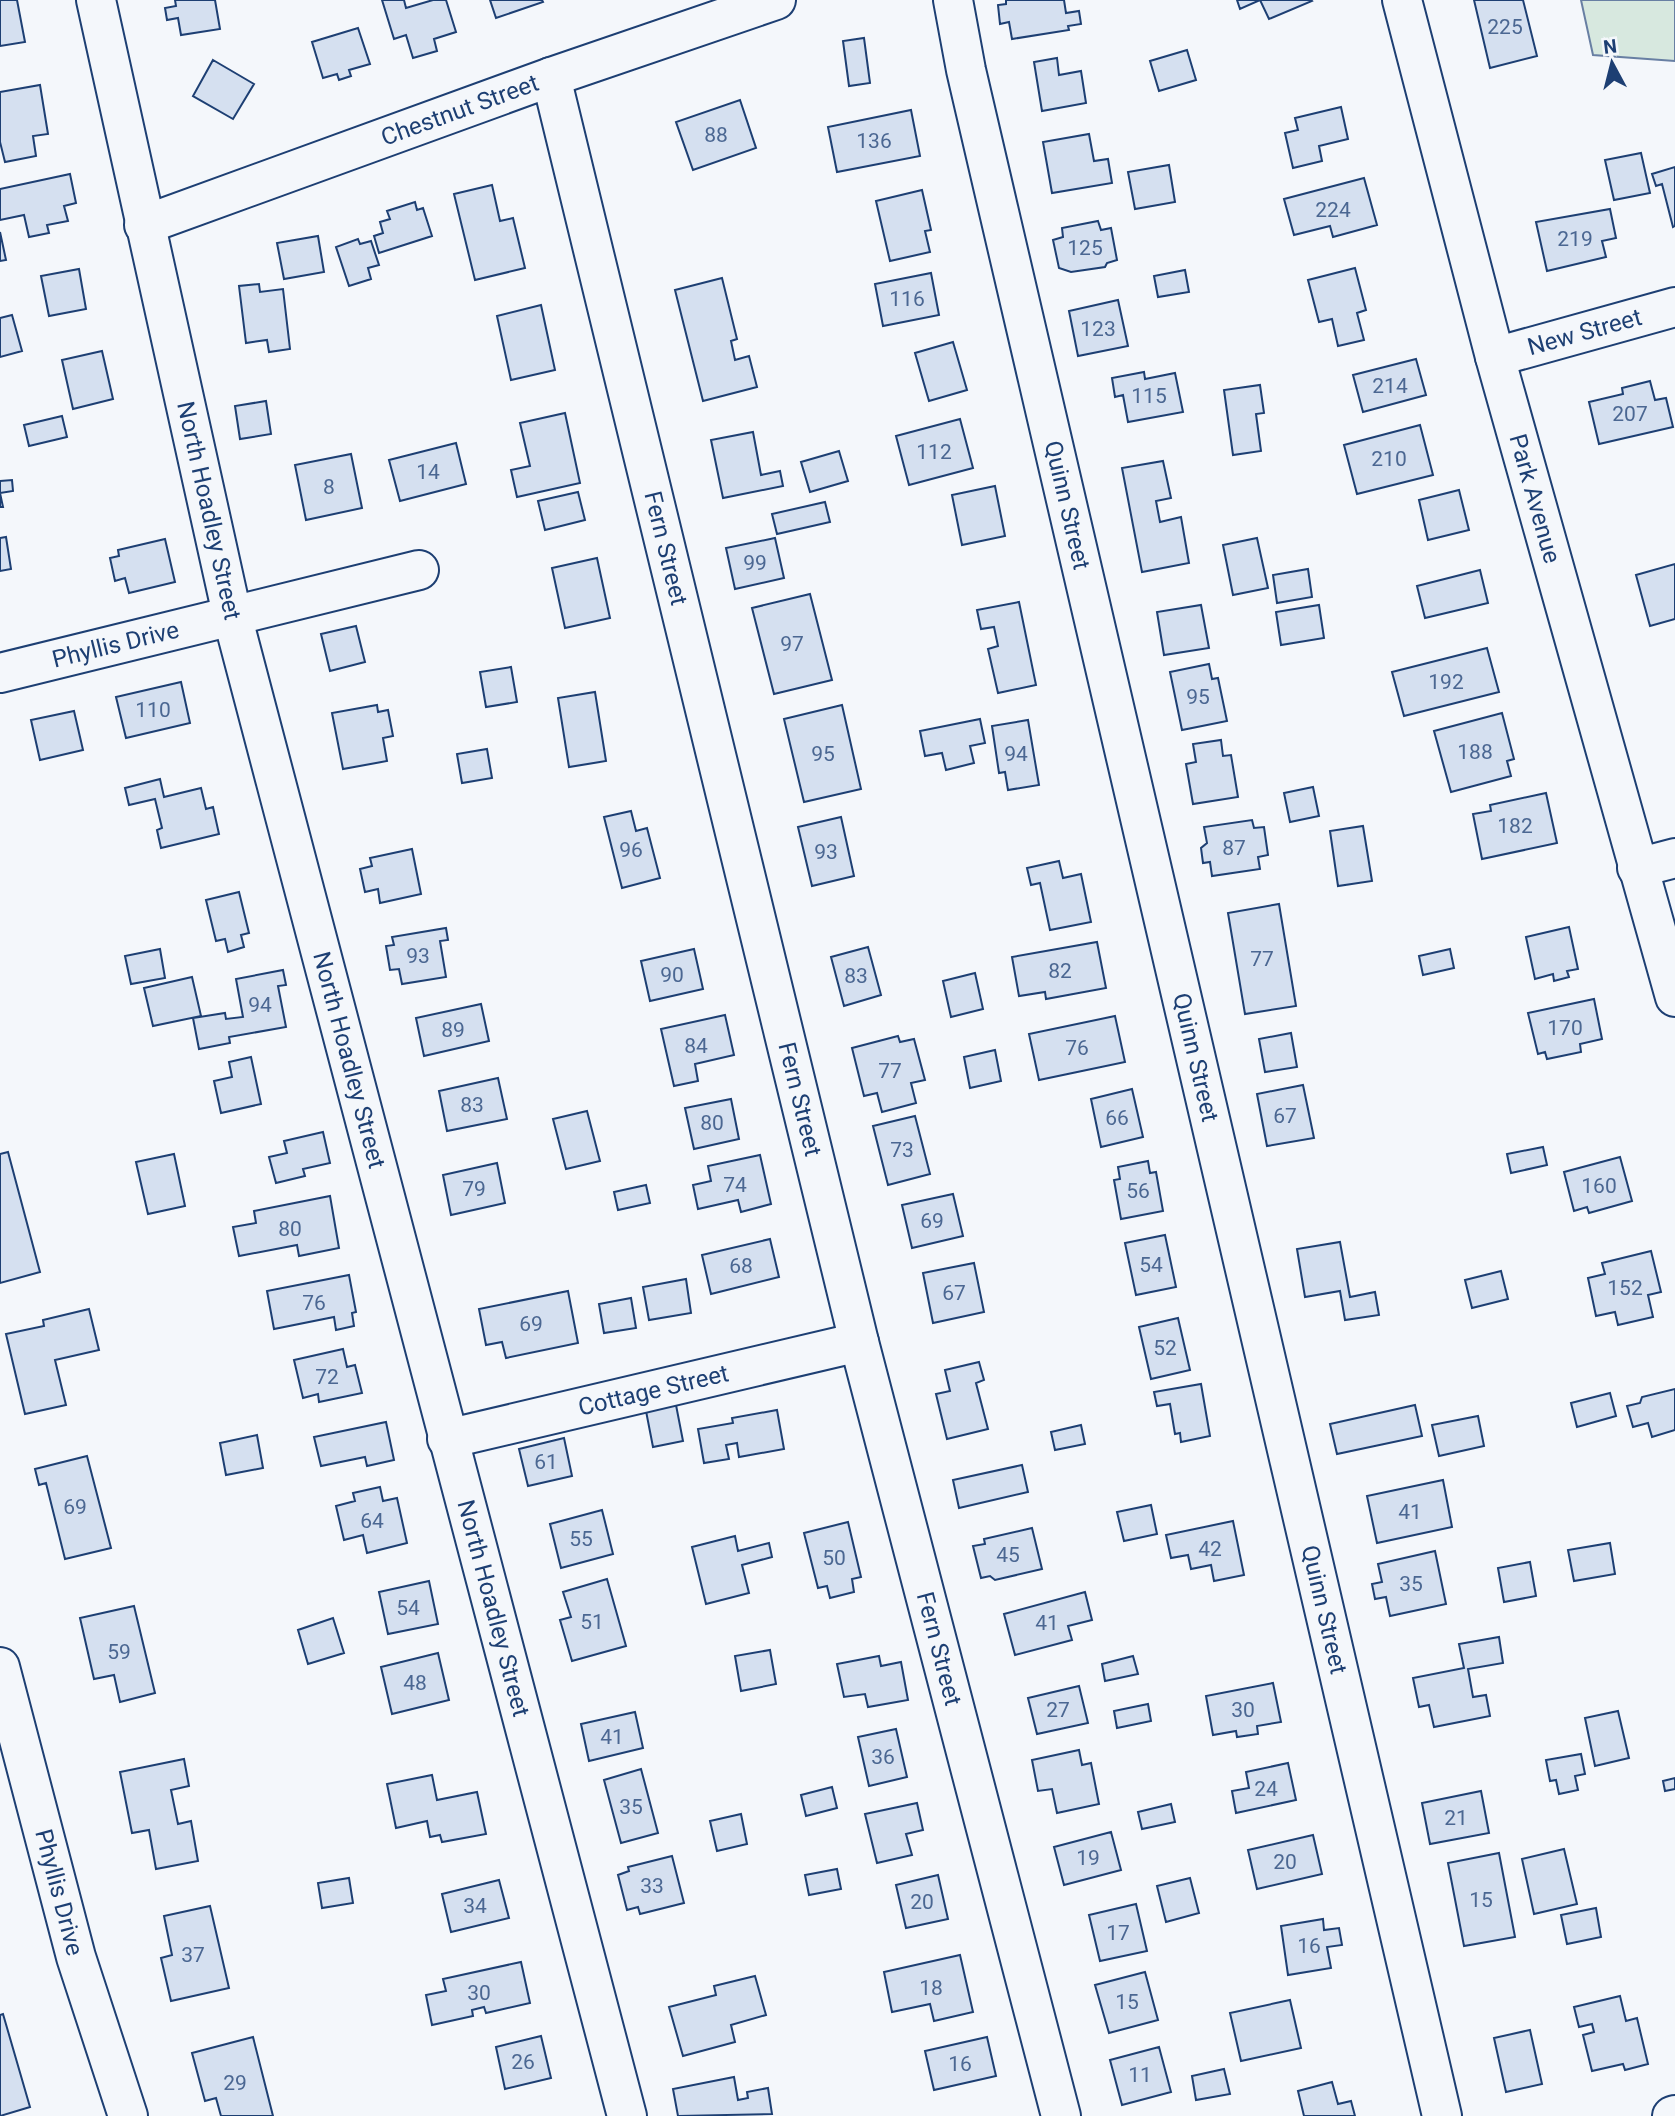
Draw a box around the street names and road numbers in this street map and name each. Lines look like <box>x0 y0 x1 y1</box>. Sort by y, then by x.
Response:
street label: Chestnut Street <box>377 69 542 152</box>
street label: New Street <box>1524 303 1645 361</box>
street label: North Hoadley Street <box>171 399 247 623</box>
street label: Park Avenue <box>1503 431 1566 566</box>
street label: Quinn Street <box>1039 438 1096 572</box>
street label: Fern Street <box>638 488 693 608</box>
street label: Phyllis Drive <box>49 616 182 674</box>
street label: North Hoadley Street <box>307 949 391 1172</box>
street label: Quinn Street <box>1167 990 1224 1125</box>
street label: Fern Street <box>772 1039 827 1159</box>
street label: Cottage Street <box>575 1359 731 1422</box>
street label: North Hoadley Street <box>451 1497 535 1720</box>
street label: Quinn Street <box>1296 1543 1353 1677</box>
street label: Fern Street <box>911 1589 967 1709</box>
street label: Phyllis Drive <box>29 1826 89 1959</box>

